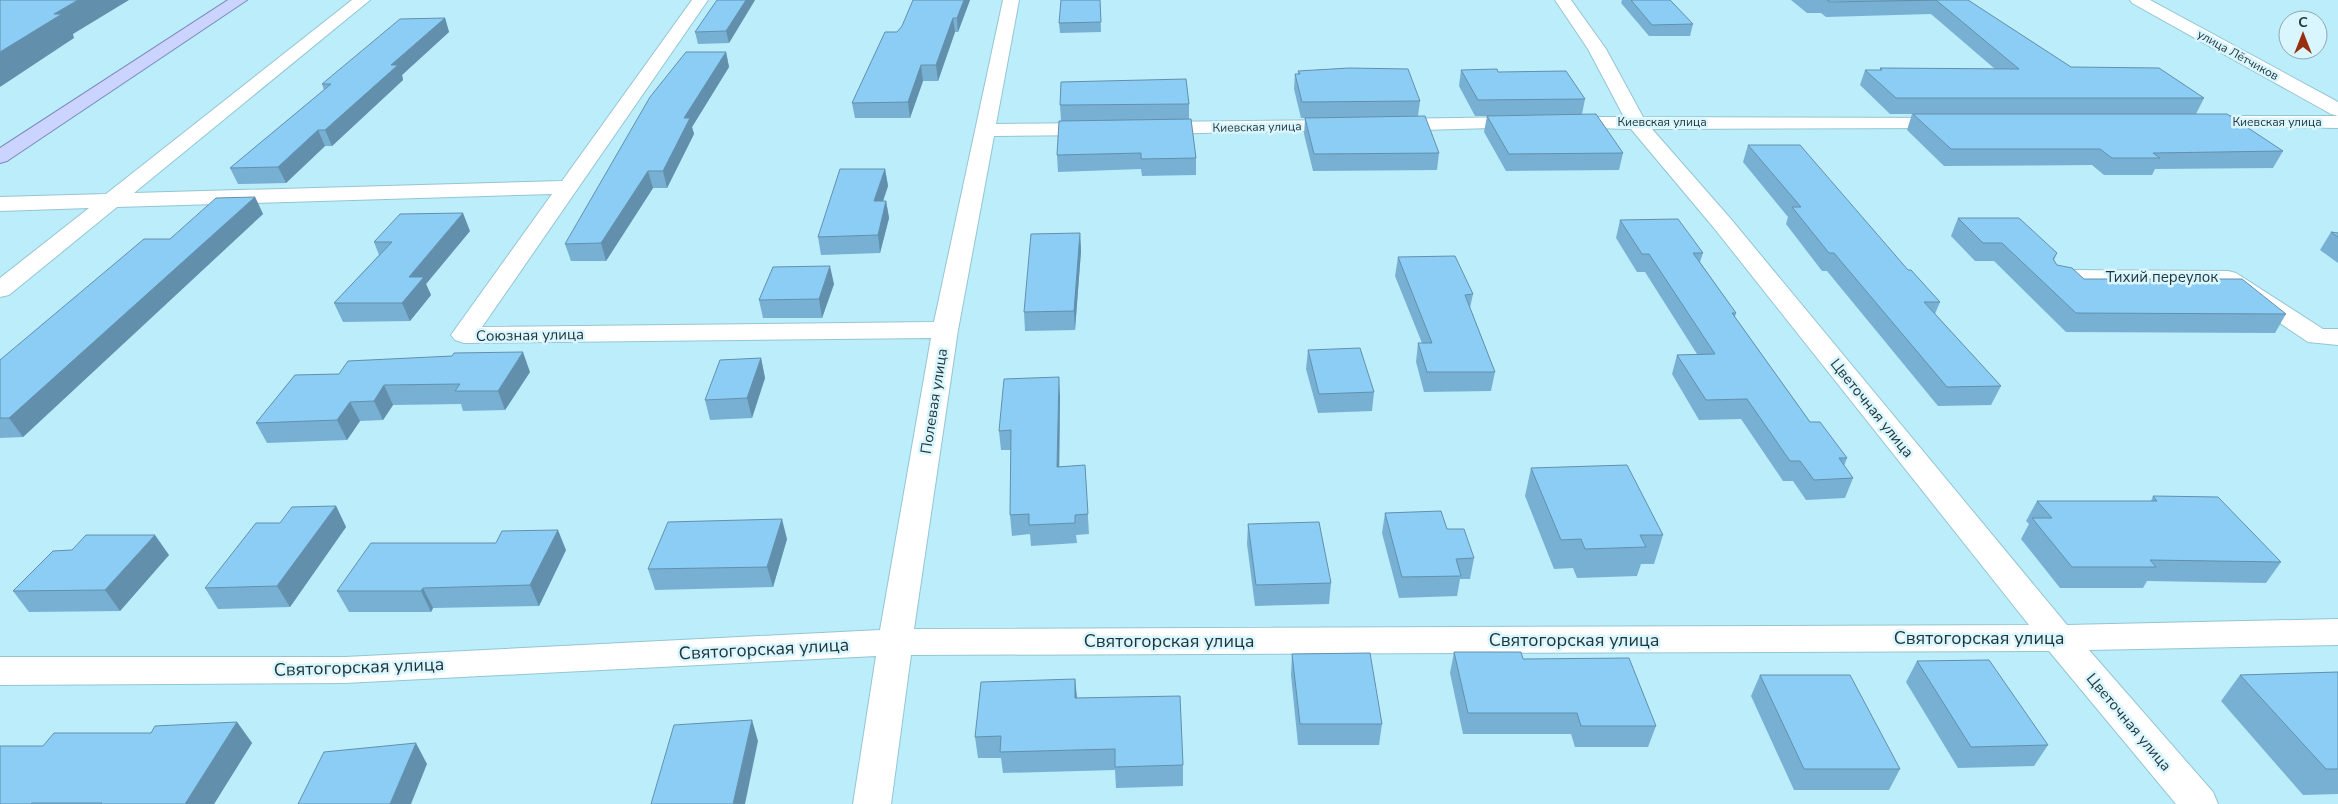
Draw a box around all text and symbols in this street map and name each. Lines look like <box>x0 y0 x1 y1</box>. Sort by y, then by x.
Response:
north arrow <box>2278 10 2328 60</box>
text: С <box>2298 13 2308 32</box>
street label: улица Лётчиков <box>2195 26 2282 84</box>
street label: Киевская улица <box>1617 114 1707 130</box>
street label: Киевская улица <box>2232 114 2322 130</box>
street label: Киевская улица <box>1212 118 1302 136</box>
street label: Тихий переулок <box>2106 267 2218 287</box>
street label: Союзная улица <box>476 324 584 346</box>
street label: Полевая улица <box>916 347 952 455</box>
street label: Цветочная улица <box>1826 354 1918 462</box>
street label: Святогорская улица <box>1894 626 2064 650</box>
street label: Святогорская улица <box>1489 628 1659 652</box>
street label: Святогорская улица <box>1084 629 1254 653</box>
street label: Святогорская улица <box>678 633 850 665</box>
street label: Святогорская улица <box>273 652 445 682</box>
street label: Цветочная улица <box>2082 669 2176 775</box>

